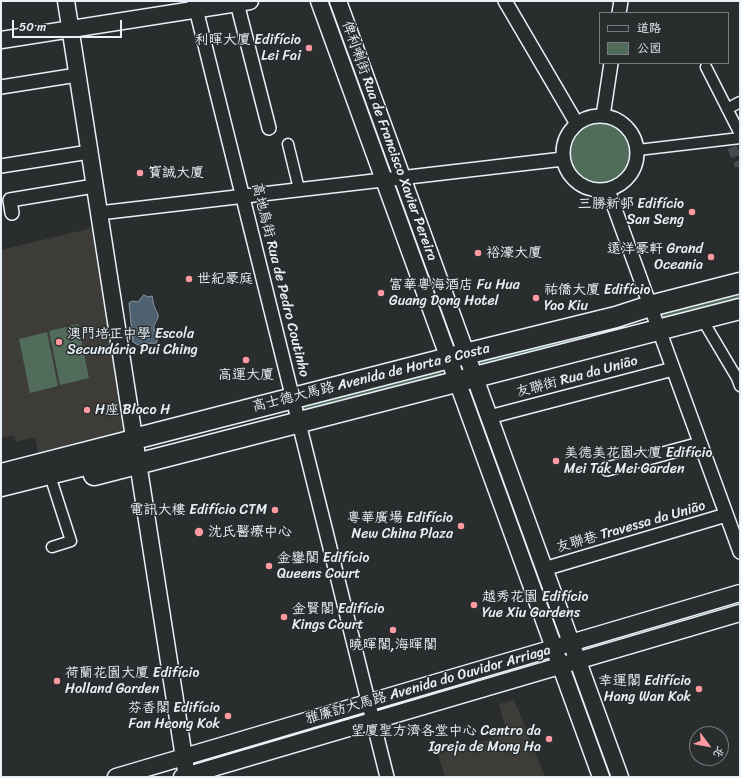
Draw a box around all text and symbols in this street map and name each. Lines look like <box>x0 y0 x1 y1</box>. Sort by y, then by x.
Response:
scale bar <box>14 12 124 38</box>
legend <box>599 12 729 64</box>
text: 50 m <box>19 16 46 38</box>
text: 道路 <box>637 17 661 39</box>
street label: 俾利喇街 Rua de Francisco Xavier Pereira <box>338 19 440 263</box>
place label: 利暉大廈 Edifício Lei Fai <box>195 32 301 64</box>
text: 公园 <box>637 37 661 59</box>
marker: 利暉大廈 Edifício Lei Fai <box>304 43 314 53</box>
place label: 寶誠大廈 <box>148 165 204 181</box>
marker: 寶誠大廈 <box>135 168 145 178</box>
street label: 高地烏街 Rua de Pedro Coutinho <box>248 181 312 379</box>
place label: 三勝新邨 Edifício San Seng <box>578 196 684 228</box>
marker: 三勝新邨 Edifício San Seng <box>687 207 697 217</box>
place label: 遠洋豪軒 Grand Oceania <box>607 241 703 274</box>
place label: 裕濠大廈 <box>486 245 542 261</box>
marker: 裕濠大廈 <box>473 248 483 258</box>
marker: 遠洋豪軒 Grand Oceania <box>706 252 716 262</box>
place label: 世紀豪庭 <box>197 271 253 287</box>
marker: 世紀豪庭 <box>184 274 194 284</box>
place label: 富華粵海酒店 Fu Hua Guang Dong Hotel <box>389 277 520 310</box>
place label: 祐僑大廈 Edifício Yao Kiu <box>544 282 650 314</box>
marker: 富華粵海酒店 Fu Hua Guang Dong Hotel <box>376 288 386 298</box>
marker: 祐僑大廈 Edifício Yao Kiu <box>531 293 541 303</box>
place label: 澳門培正中學 Escola Secundária Pui Ching <box>67 326 198 358</box>
marker: 澳門培正中學 Escola Secundária Pui Ching <box>54 337 64 347</box>
street label: 高士德大馬路 Avenida de Horta e Costa <box>251 340 491 416</box>
street label: 友聯街 Rua da União <box>514 353 640 401</box>
marker: 高運大廈 <box>241 355 251 365</box>
place label: 高運大廈 <box>218 367 274 383</box>
place label: H座 Bloco H <box>95 402 170 418</box>
marker: H座 Bloco H <box>82 405 92 415</box>
place label: 美德美花園大廈 Edifício Mei Tak Mei Garden <box>564 445 712 478</box>
marker: 美德美花園大廈 Edifício Mei Tak Mei Garden <box>551 456 561 466</box>
street label: 友聯巷 Travessa da União <box>554 498 708 556</box>
place label: 電訊大樓 Edifício CTM <box>130 502 267 518</box>
marker: 電訊大樓 Edifício CTM <box>270 505 280 515</box>
place label: 粵華廣場 Edifício New China Plaza <box>347 510 453 542</box>
marker: 粵華廣場 Edifício New China Plaza <box>456 521 466 531</box>
place label: 沈氏醫療中心 <box>208 524 292 540</box>
marker: 沈氏醫療中心 <box>193 526 205 538</box>
place label: 金鑾閣 Edifício Queens Court <box>277 550 369 582</box>
marker: 金鑾閣 Edifício Queens Court <box>264 561 274 571</box>
place label: 越秀花園 Edifício Yue Xiu Gardens <box>482 589 588 622</box>
marker: 越秀花園 Edifício Yue Xiu Gardens <box>469 600 479 610</box>
place label: 金賢閣 Edifício Kings Court <box>292 601 384 634</box>
marker: 金賢閣 Edifício Kings Court <box>279 612 289 622</box>
marker: 曉暉閣,海暉閣 <box>388 625 398 635</box>
place label: 曉暉閣,海暉閣 <box>349 637 437 653</box>
street label: 雅廉訪大馬路 Avenida do Ouvidor Arriaga <box>303 642 553 728</box>
place label: 荷蘭花園大廈 Edifício Holland Garden <box>65 665 199 698</box>
place label: 幸運閣 Edifício Hang Wan Kok <box>599 673 691 706</box>
marker: 荷蘭花園大廈 Edifício Holland Garden <box>52 676 62 686</box>
marker: 幸運閣 Edifício Hang Wan Kok <box>694 684 704 694</box>
place label: 芬香閣 Edifício Fan Heong Kok <box>128 700 220 732</box>
marker: 芬香閣 Edifício Fan Heong Kok <box>223 711 233 721</box>
place label: 望廈聖方濟各堂中心 Centro da Igreja de Mong Ha <box>351 723 541 756</box>
north arrow <box>689 726 729 766</box>
marker: 望廈聖方濟各堂中心 Centro da Igreja de Mong Ha <box>544 734 554 744</box>
text: 北 <box>708 742 730 762</box>

